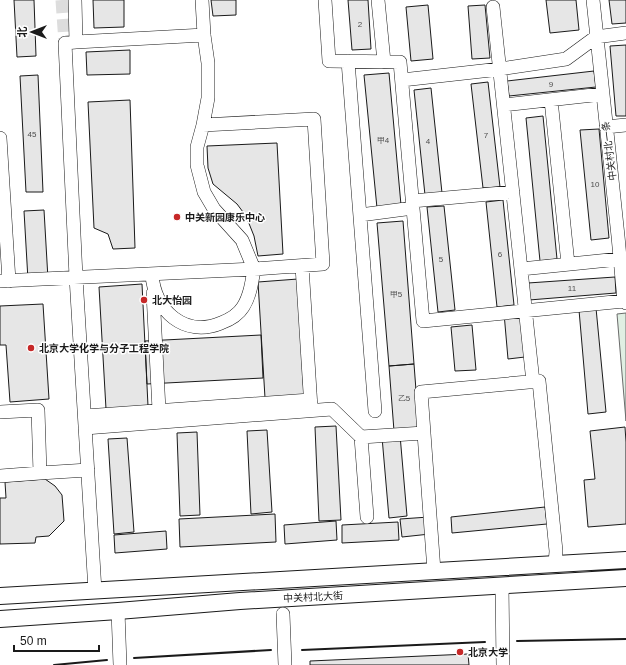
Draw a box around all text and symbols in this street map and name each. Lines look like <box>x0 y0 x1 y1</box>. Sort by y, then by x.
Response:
north arrow <box>12 12 52 52</box>
house number: 2 <box>358 20 363 29</box>
text: 北 <box>16 27 28 38</box>
house number: 9 <box>549 80 554 89</box>
street label: 中关村北一条 <box>600 121 618 181</box>
house number: 45 <box>28 130 37 139</box>
house number: 7 <box>484 131 489 140</box>
house number: 甲4 <box>377 136 390 145</box>
house number: 4 <box>426 137 431 146</box>
house number: 10 <box>591 180 600 189</box>
marker: 中关新园康乐中心 <box>172 212 182 222</box>
place label: 中关新园康乐中心 <box>185 212 265 223</box>
house number: 6 <box>498 250 503 259</box>
house number: 5 <box>439 255 444 264</box>
house number: 11 <box>568 284 577 293</box>
house number: 甲5 <box>390 290 403 299</box>
marker: 北大怡园 <box>139 295 149 305</box>
place label: 北大怡园 <box>152 295 192 306</box>
place label: 北京大学化学与分子工程学院 <box>39 342 169 354</box>
marker: 北京大学化学与分子工程学院 <box>26 343 36 353</box>
house number: 乙5 <box>398 394 411 403</box>
street label: 中关村北大街 <box>283 590 343 604</box>
scale bar <box>14 627 99 653</box>
text: 50 m <box>20 634 47 648</box>
marker: 北京大学 <box>455 647 465 657</box>
place label: 北京大学 <box>468 647 508 658</box>

